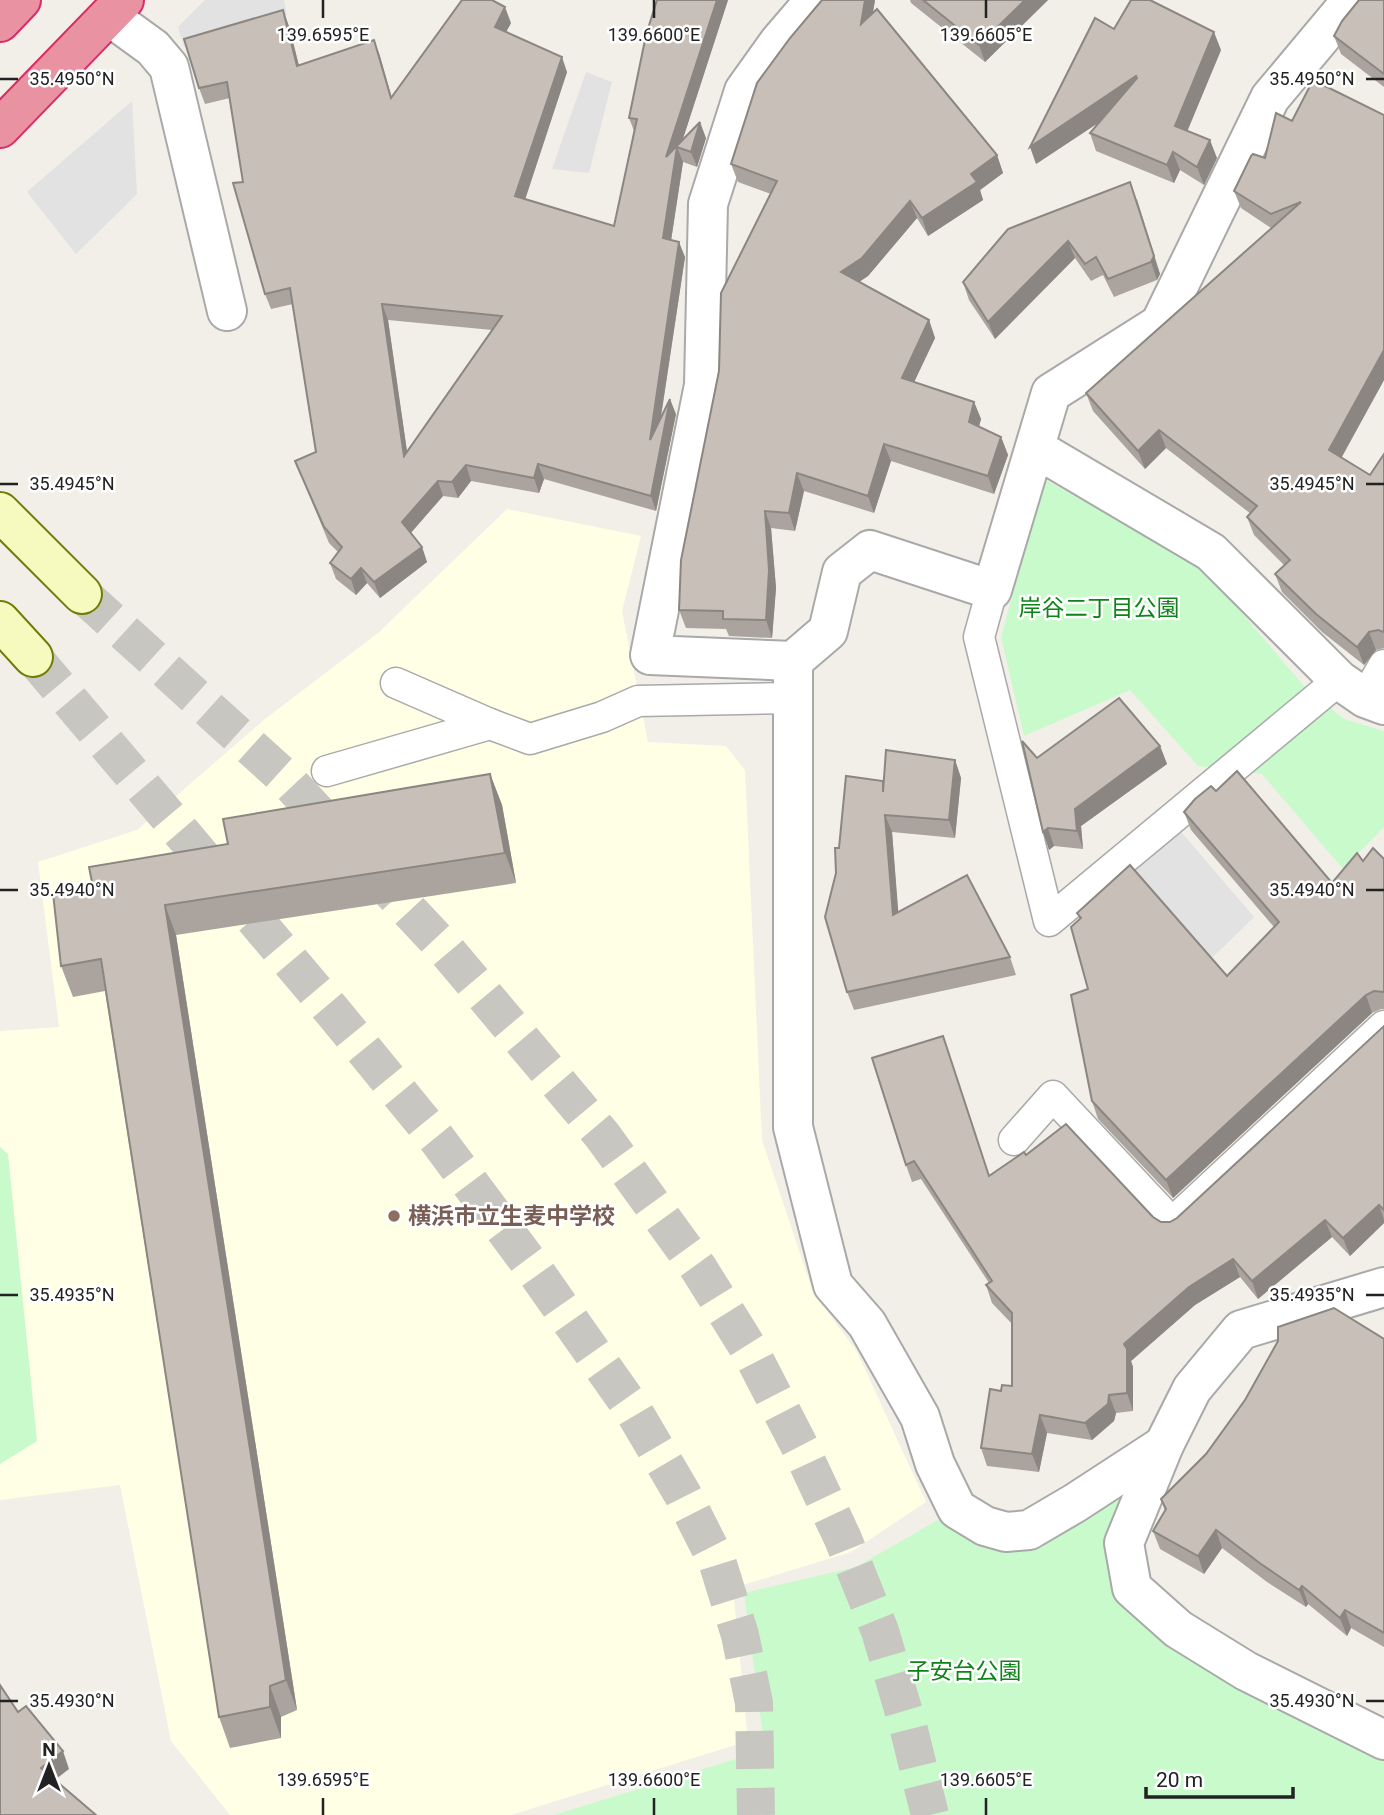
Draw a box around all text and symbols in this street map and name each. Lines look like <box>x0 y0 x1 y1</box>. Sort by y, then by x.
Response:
text: 139.6595°E <box>277 24 369 45</box>
text: 139.6600°E <box>608 24 700 45</box>
text: 139.6605°E <box>940 24 1032 45</box>
text: 35.4950°N <box>29 68 115 89</box>
text: 35.4950°N <box>1269 68 1355 89</box>
text: 35.4945°N <box>29 473 115 494</box>
text: 35.4945°N <box>1269 473 1355 494</box>
park label: 岸谷二丁目公園 <box>1019 595 1180 622</box>
text: 35.4940°N <box>29 879 115 900</box>
text: 35.4940°N <box>1269 879 1355 900</box>
place label: 横浜市立生麦中学校 <box>408 1203 615 1230</box>
marker: 横浜市立生麦中学校 <box>386 1208 402 1224</box>
text: 35.4935°N <box>29 1284 115 1305</box>
text: 35.4935°N <box>1269 1284 1355 1305</box>
park label: 子安台公園 <box>907 1658 1022 1685</box>
text: 35.4930°N <box>29 1690 115 1711</box>
text: 35.4930°N <box>1269 1690 1355 1711</box>
north arrow <box>14 1731 84 1801</box>
text: N <box>42 1738 56 1761</box>
scale bar <box>1146 1756 1293 1800</box>
text: 20 m <box>1156 1768 1203 1792</box>
text: 139.6595°E <box>277 1769 369 1790</box>
text: 139.6600°E <box>608 1769 700 1790</box>
text: 139.6605°E <box>940 1769 1032 1790</box>

